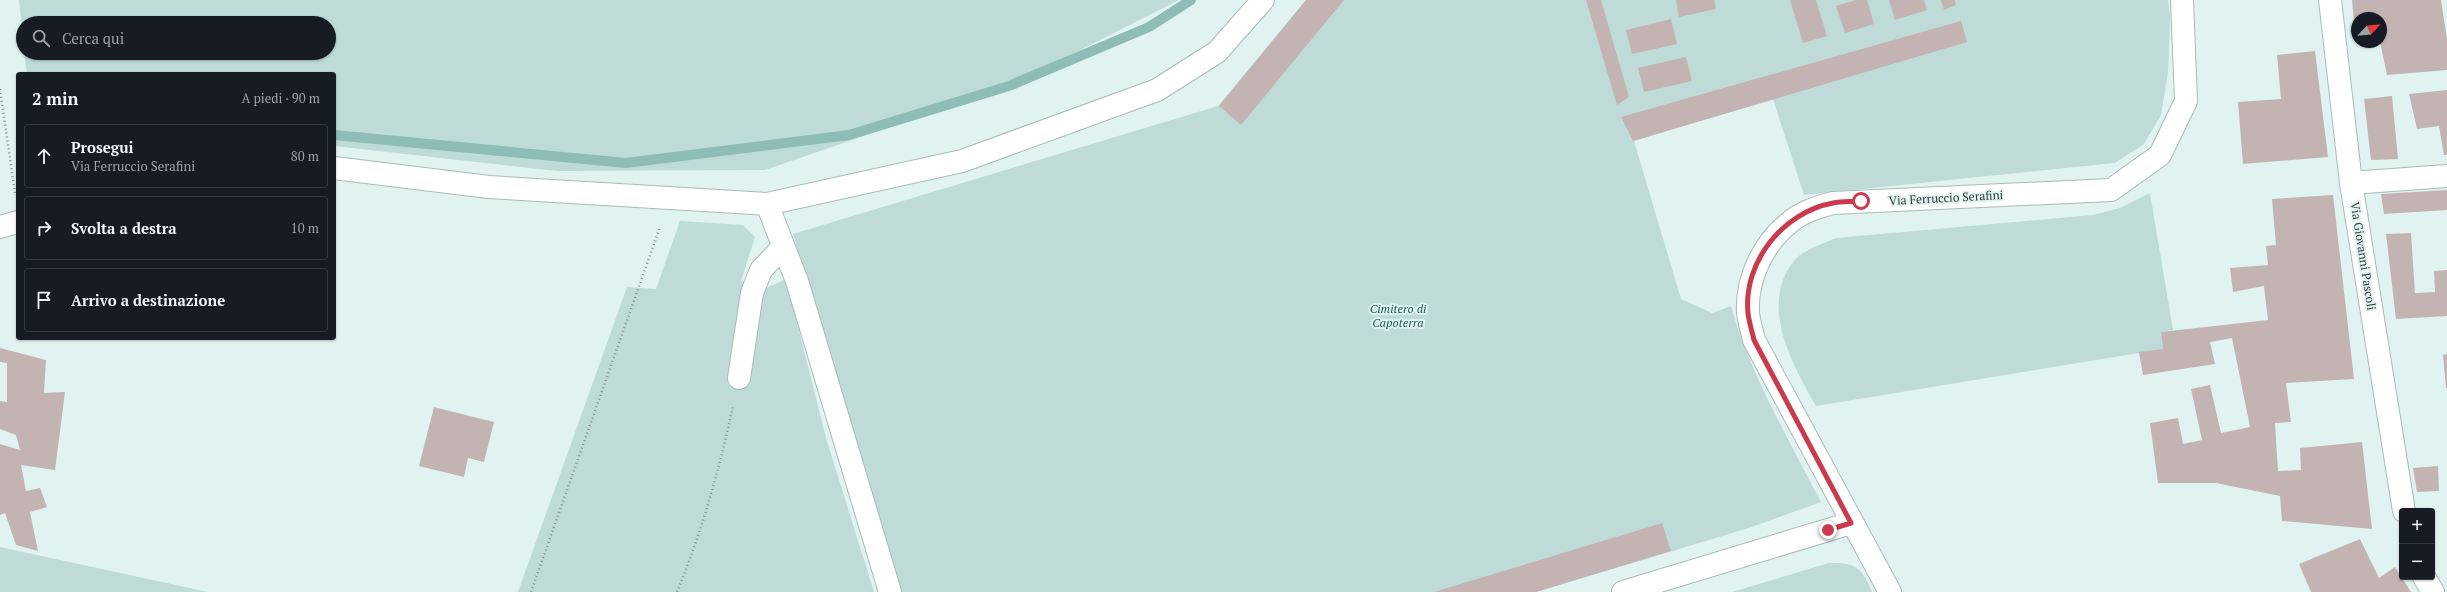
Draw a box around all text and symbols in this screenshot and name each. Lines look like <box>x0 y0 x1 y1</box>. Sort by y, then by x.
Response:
north arrow <box>2351 12 2387 48</box>
search box <box>16 16 336 60</box>
icon: search <box>30 27 52 49</box>
text: Cerca qui <box>62 28 124 48</box>
text: 2 min <box>32 87 79 110</box>
text: A piedi · 90 m <box>242 89 320 107</box>
text: Prosegui <box>71 137 134 157</box>
icon: ahead <box>33 145 55 167</box>
text: 80 m <box>291 147 319 165</box>
text: Via Ferruccio Serafini <box>71 157 195 175</box>
street label: Via Ferruccio Serafini <box>1888 187 2004 208</box>
route start <box>1852 192 1870 210</box>
street label: Via Giovanni Pascoli <box>2348 201 2380 312</box>
icon: right <box>33 217 55 239</box>
text: Svolta a destra <box>71 218 177 238</box>
text: 10 m <box>291 219 319 237</box>
icon: arrive <box>33 289 55 311</box>
text: Arrivo a destinazione <box>71 290 225 310</box>
park label: Cimitero di Capoterra <box>1370 301 1427 330</box>
map controls <box>2399 508 2435 580</box>
button: + <box>2399 508 2435 544</box>
route end <box>1819 521 1837 539</box>
button: − <box>2399 544 2435 580</box>

